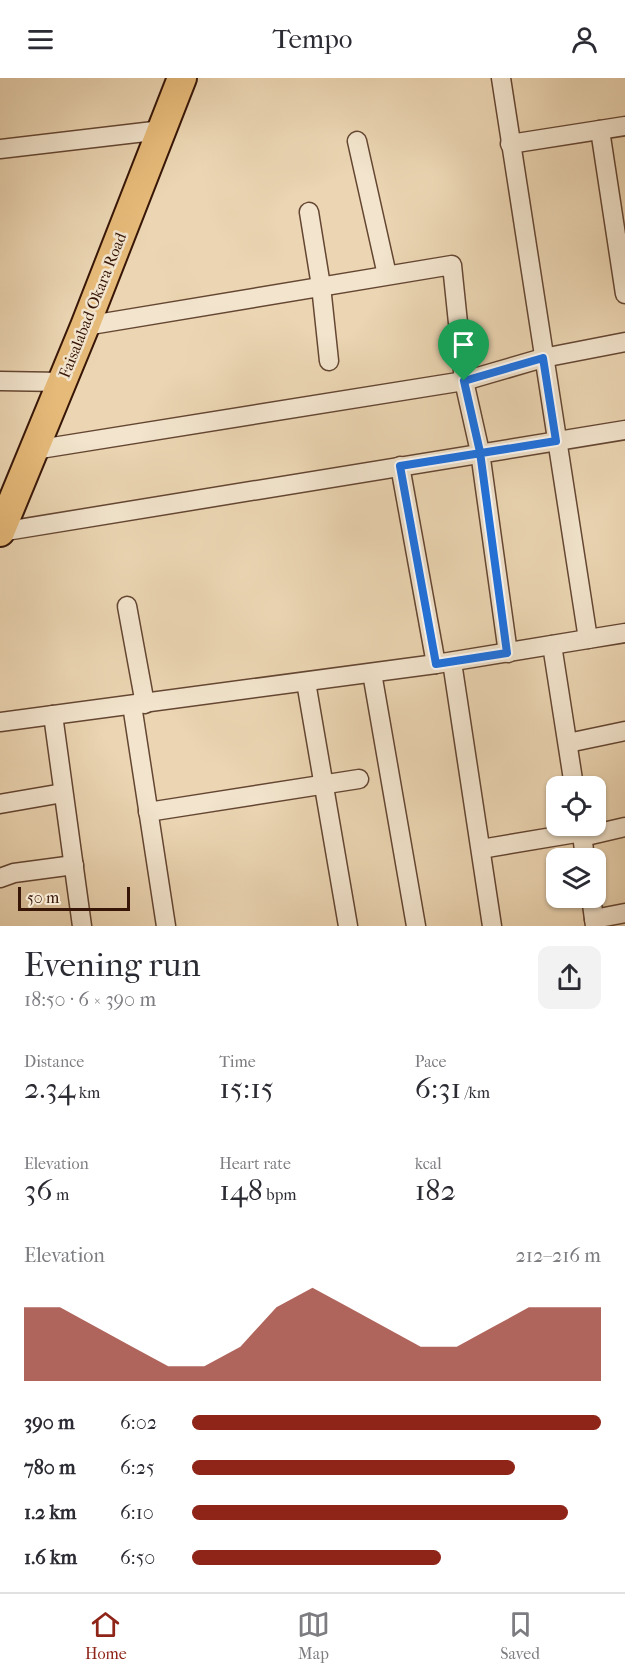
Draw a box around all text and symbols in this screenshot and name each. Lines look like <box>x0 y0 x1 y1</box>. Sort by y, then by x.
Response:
icon: menu <box>24 23 57 56</box>
text: Tempo <box>272 23 353 55</box>
icon: person <box>568 23 601 56</box>
street label: Faisalabad Okara Road <box>55 229 130 381</box>
pin <box>438 319 489 381</box>
icon: arrive <box>447 328 480 361</box>
map controls <box>546 776 606 908</box>
button: locate <box>546 776 606 836</box>
button: layers <box>546 848 606 908</box>
scale bar <box>18 884 130 911</box>
text: 50 m <box>27 888 59 907</box>
text: Evening run <box>24 946 201 985</box>
button: share <box>538 946 601 1009</box>
text: 18:50 · 6 × 390 m <box>24 988 156 1011</box>
text: Distance <box>24 1052 84 1071</box>
text: Time <box>219 1052 256 1071</box>
text: Pace <box>415 1052 447 1071</box>
text: 2.34 <box>24 1071 75 1106</box>
text: 15:15 <box>219 1071 274 1106</box>
text: 6:31 <box>415 1071 461 1106</box>
text: km <box>75 1083 100 1102</box>
text: /km <box>461 1083 490 1102</box>
text: Elevation <box>24 1154 89 1173</box>
text: Heart rate <box>219 1154 291 1173</box>
text: kcal <box>415 1154 442 1173</box>
text: 36 <box>24 1173 53 1208</box>
text: 148 <box>219 1173 263 1208</box>
text: 182 <box>415 1173 456 1208</box>
text: m <box>53 1185 69 1204</box>
text: bpm <box>263 1185 297 1204</box>
text: Elevation <box>24 1244 105 1267</box>
text: 212–216 m <box>515 1244 601 1267</box>
text: 390 m <box>24 1411 75 1434</box>
text: 6:02 <box>120 1411 157 1434</box>
text: 780 m <box>24 1456 76 1479</box>
text: 6:25 <box>120 1456 155 1479</box>
text: 1.2 km <box>24 1501 77 1524</box>
text: 6:10 <box>120 1501 154 1524</box>
text: 1.6 km <box>24 1546 77 1569</box>
text: 6:50 <box>120 1546 155 1569</box>
tab: Home <box>85 1608 127 1663</box>
tab: Map <box>297 1608 330 1663</box>
tab: Saved <box>500 1608 540 1663</box>

